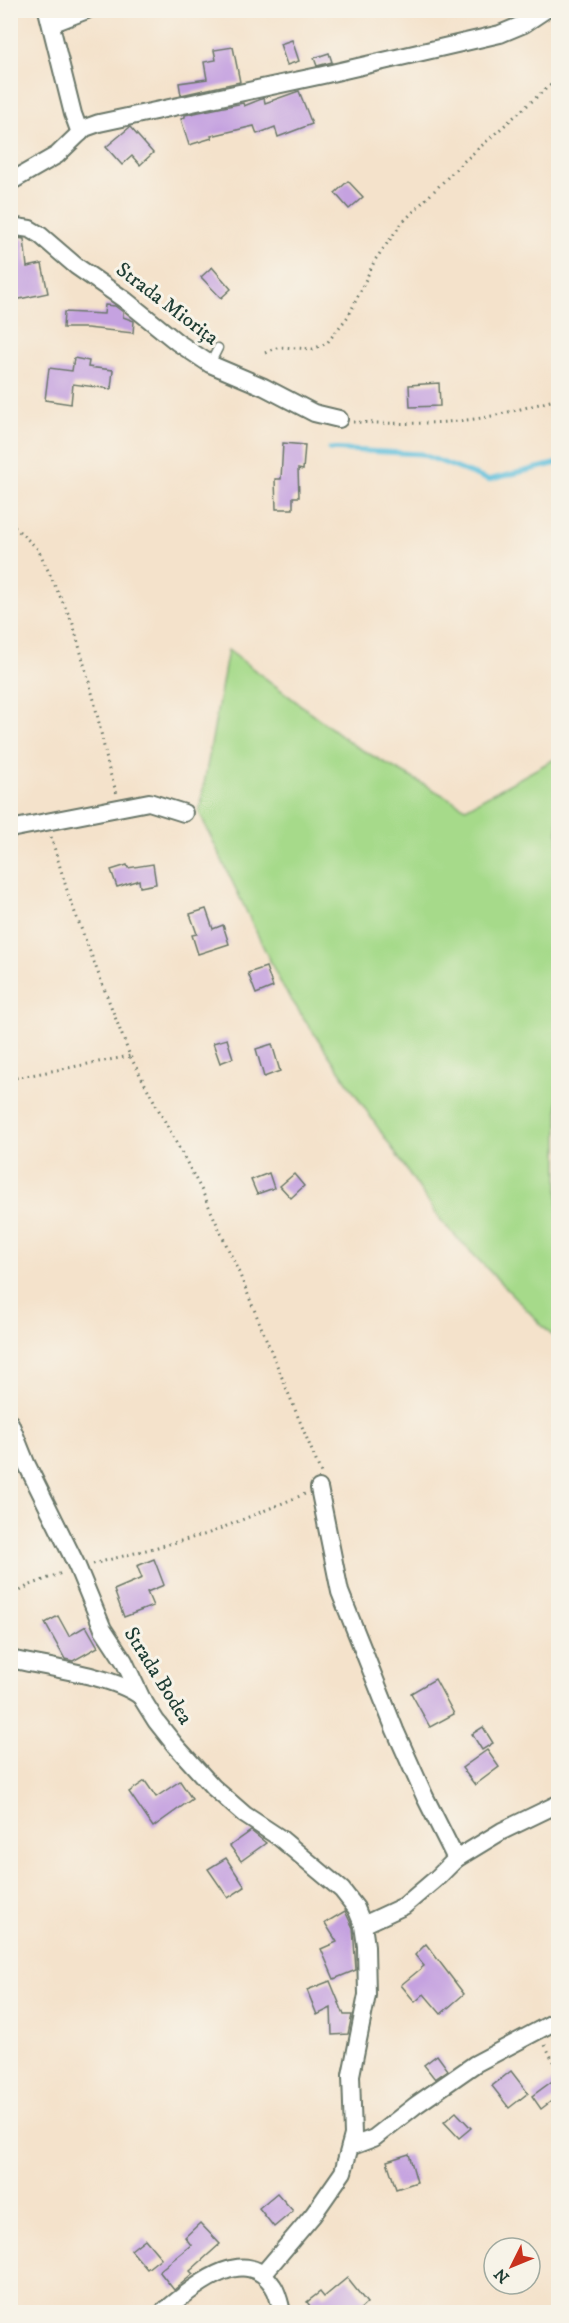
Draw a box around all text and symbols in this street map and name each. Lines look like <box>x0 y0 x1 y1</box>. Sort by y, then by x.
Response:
street label: Strada Miorița <box>110 257 224 351</box>
street label: Strada Bodea <box>118 1622 198 1730</box>
north arrow <box>482 2236 542 2296</box>
text: N <box>490 2264 514 2287</box>

